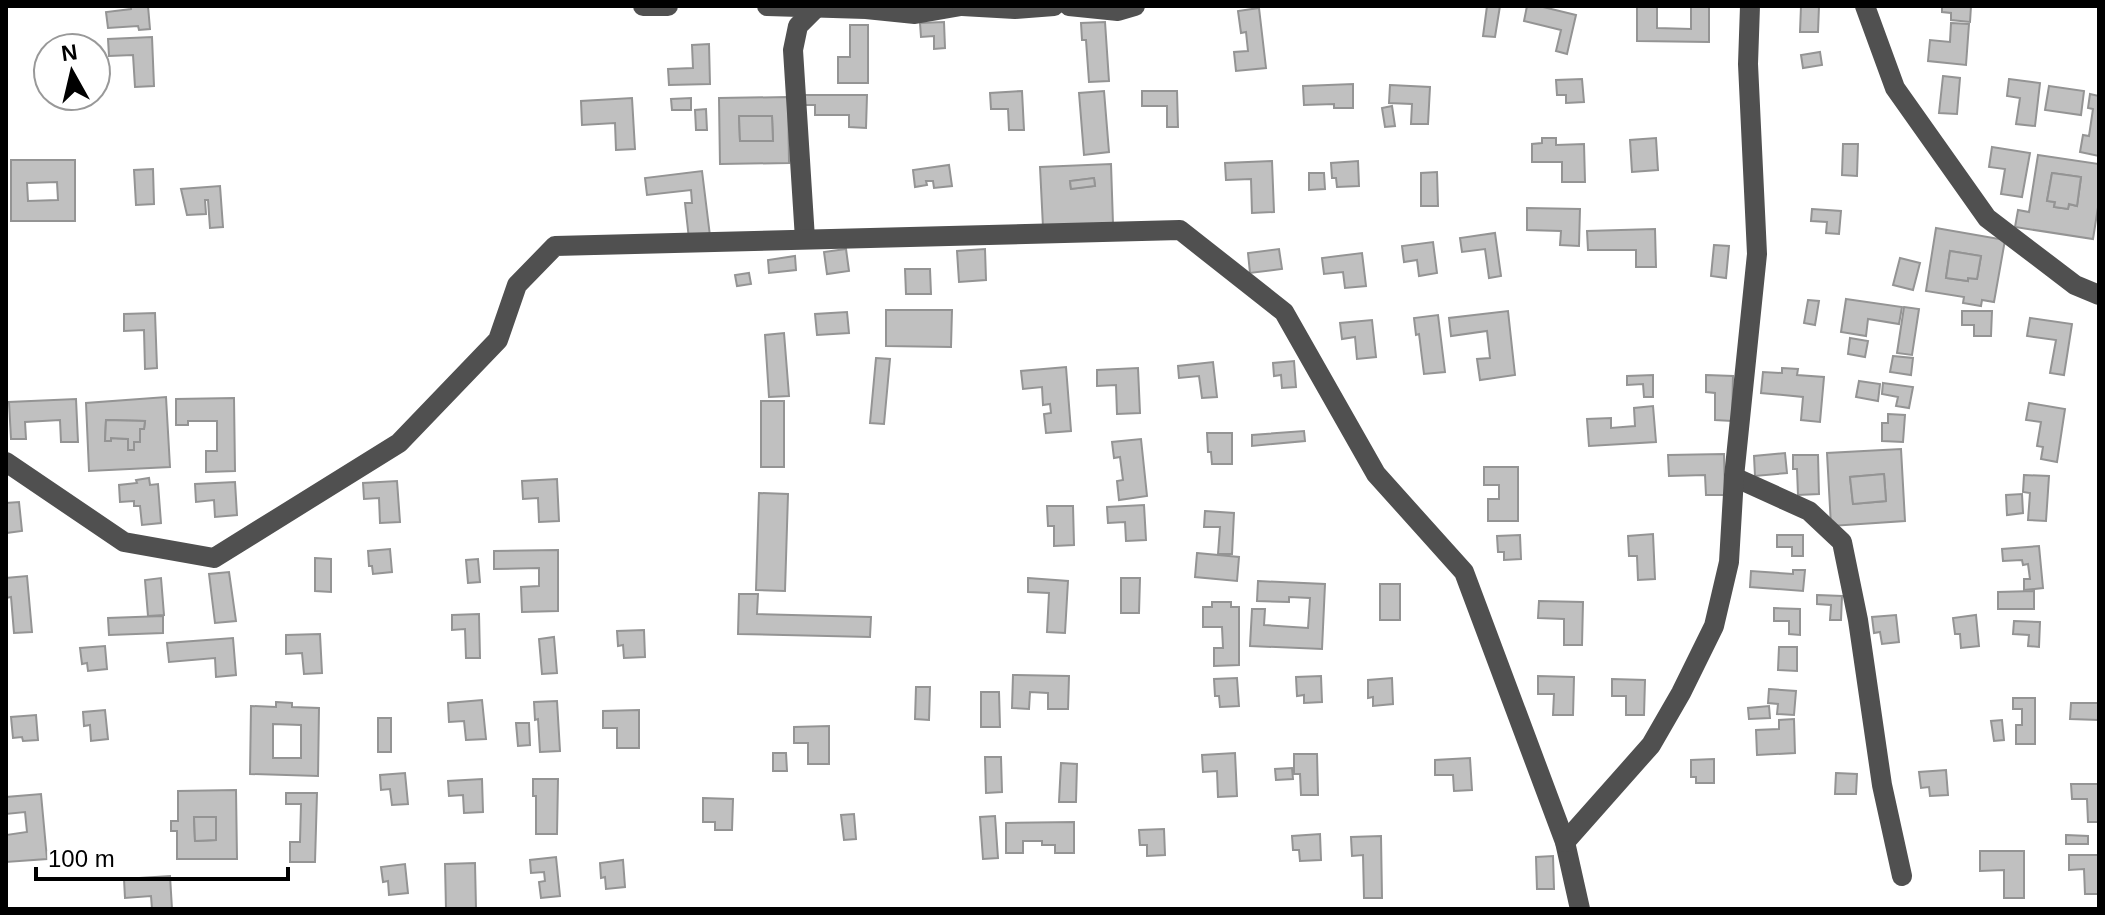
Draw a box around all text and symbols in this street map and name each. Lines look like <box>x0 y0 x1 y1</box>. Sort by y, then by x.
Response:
north arrow <box>32 32 112 112</box>
text: N <box>60 39 79 66</box>
scale bar <box>36 831 288 881</box>
text: 100 m <box>48 845 115 872</box>

